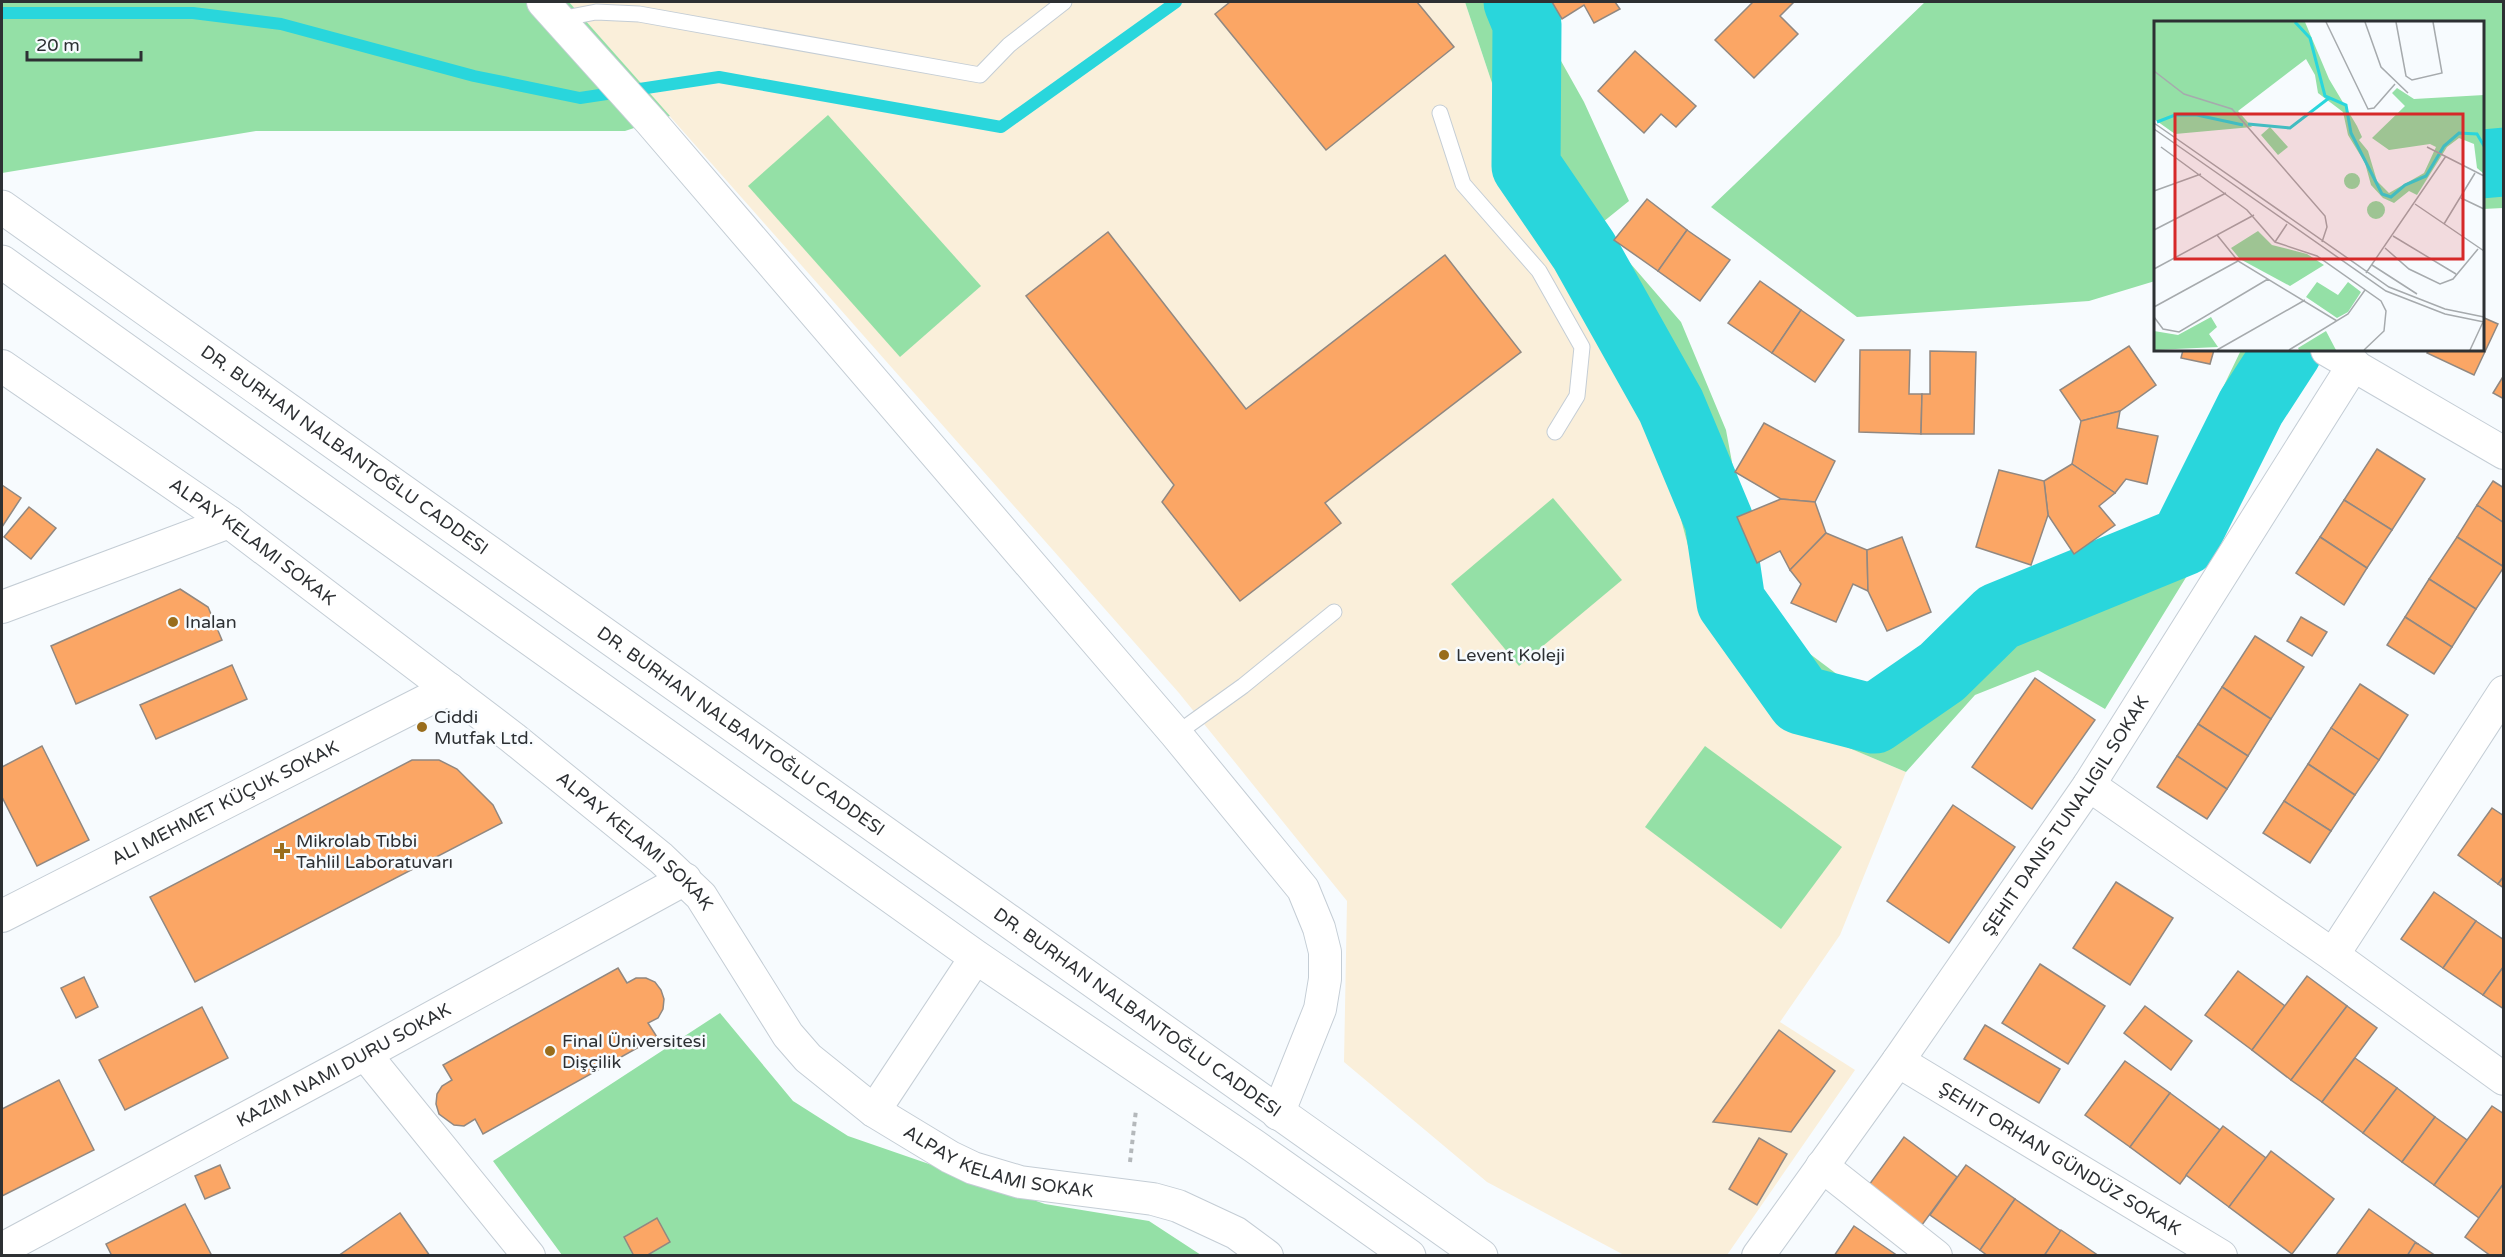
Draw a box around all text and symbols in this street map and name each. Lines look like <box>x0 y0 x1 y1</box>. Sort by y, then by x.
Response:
inset map <box>2154 21 2484 351</box>
scale bar <box>27 24 141 62</box>
text: 20 m <box>36 34 80 56</box>
street label: DR. BURHAN NALBANTOĞLU CADDESI <box>197 341 493 559</box>
street label: ALPAY KELAMI SOKAK <box>165 473 340 610</box>
place label: Inalan <box>185 611 237 633</box>
marker: Inalan <box>166 615 180 629</box>
street label: DR. BURHAN NALBANTOĞLU CADDESI <box>593 622 889 841</box>
place label: Levent Koleji <box>1456 644 1565 666</box>
marker: Levent Koleji <box>1437 648 1451 662</box>
street label: ŞEHIT DANIS TUNALIGIL SOKAK <box>1977 692 2153 940</box>
place label: Ciddi Mutfak Ltd. <box>434 706 533 749</box>
marker: Ciddi Mutfak Ltd. <box>415 720 429 734</box>
street label: ALI MEHMET KÜÇUK SOKAK <box>107 736 342 870</box>
street label: ALPAY KELAMI SOKAK <box>552 767 718 914</box>
place label: Mikrolab Tıbbi Tahlil Laboratuvarı <box>296 830 453 873</box>
marker: Mikrolab Tıbbi Tahlil Laboratuvarı <box>273 842 291 860</box>
street label: DR. BURHAN NALBANTOĞLU CADDESI <box>989 903 1285 1122</box>
street label: KAZIM NAMI DURU SOKAK <box>233 998 455 1132</box>
place label: Final Üniversitesi Dişçilik <box>562 1030 706 1073</box>
marker: Final Üniversitesi Dişçilik <box>543 1044 557 1058</box>
street label: ŞEHIT ORHAN GÜNDÜZ SOKAK <box>1935 1077 2185 1240</box>
street label: ALPAY KELAMI SOKAK <box>900 1121 1095 1202</box>

